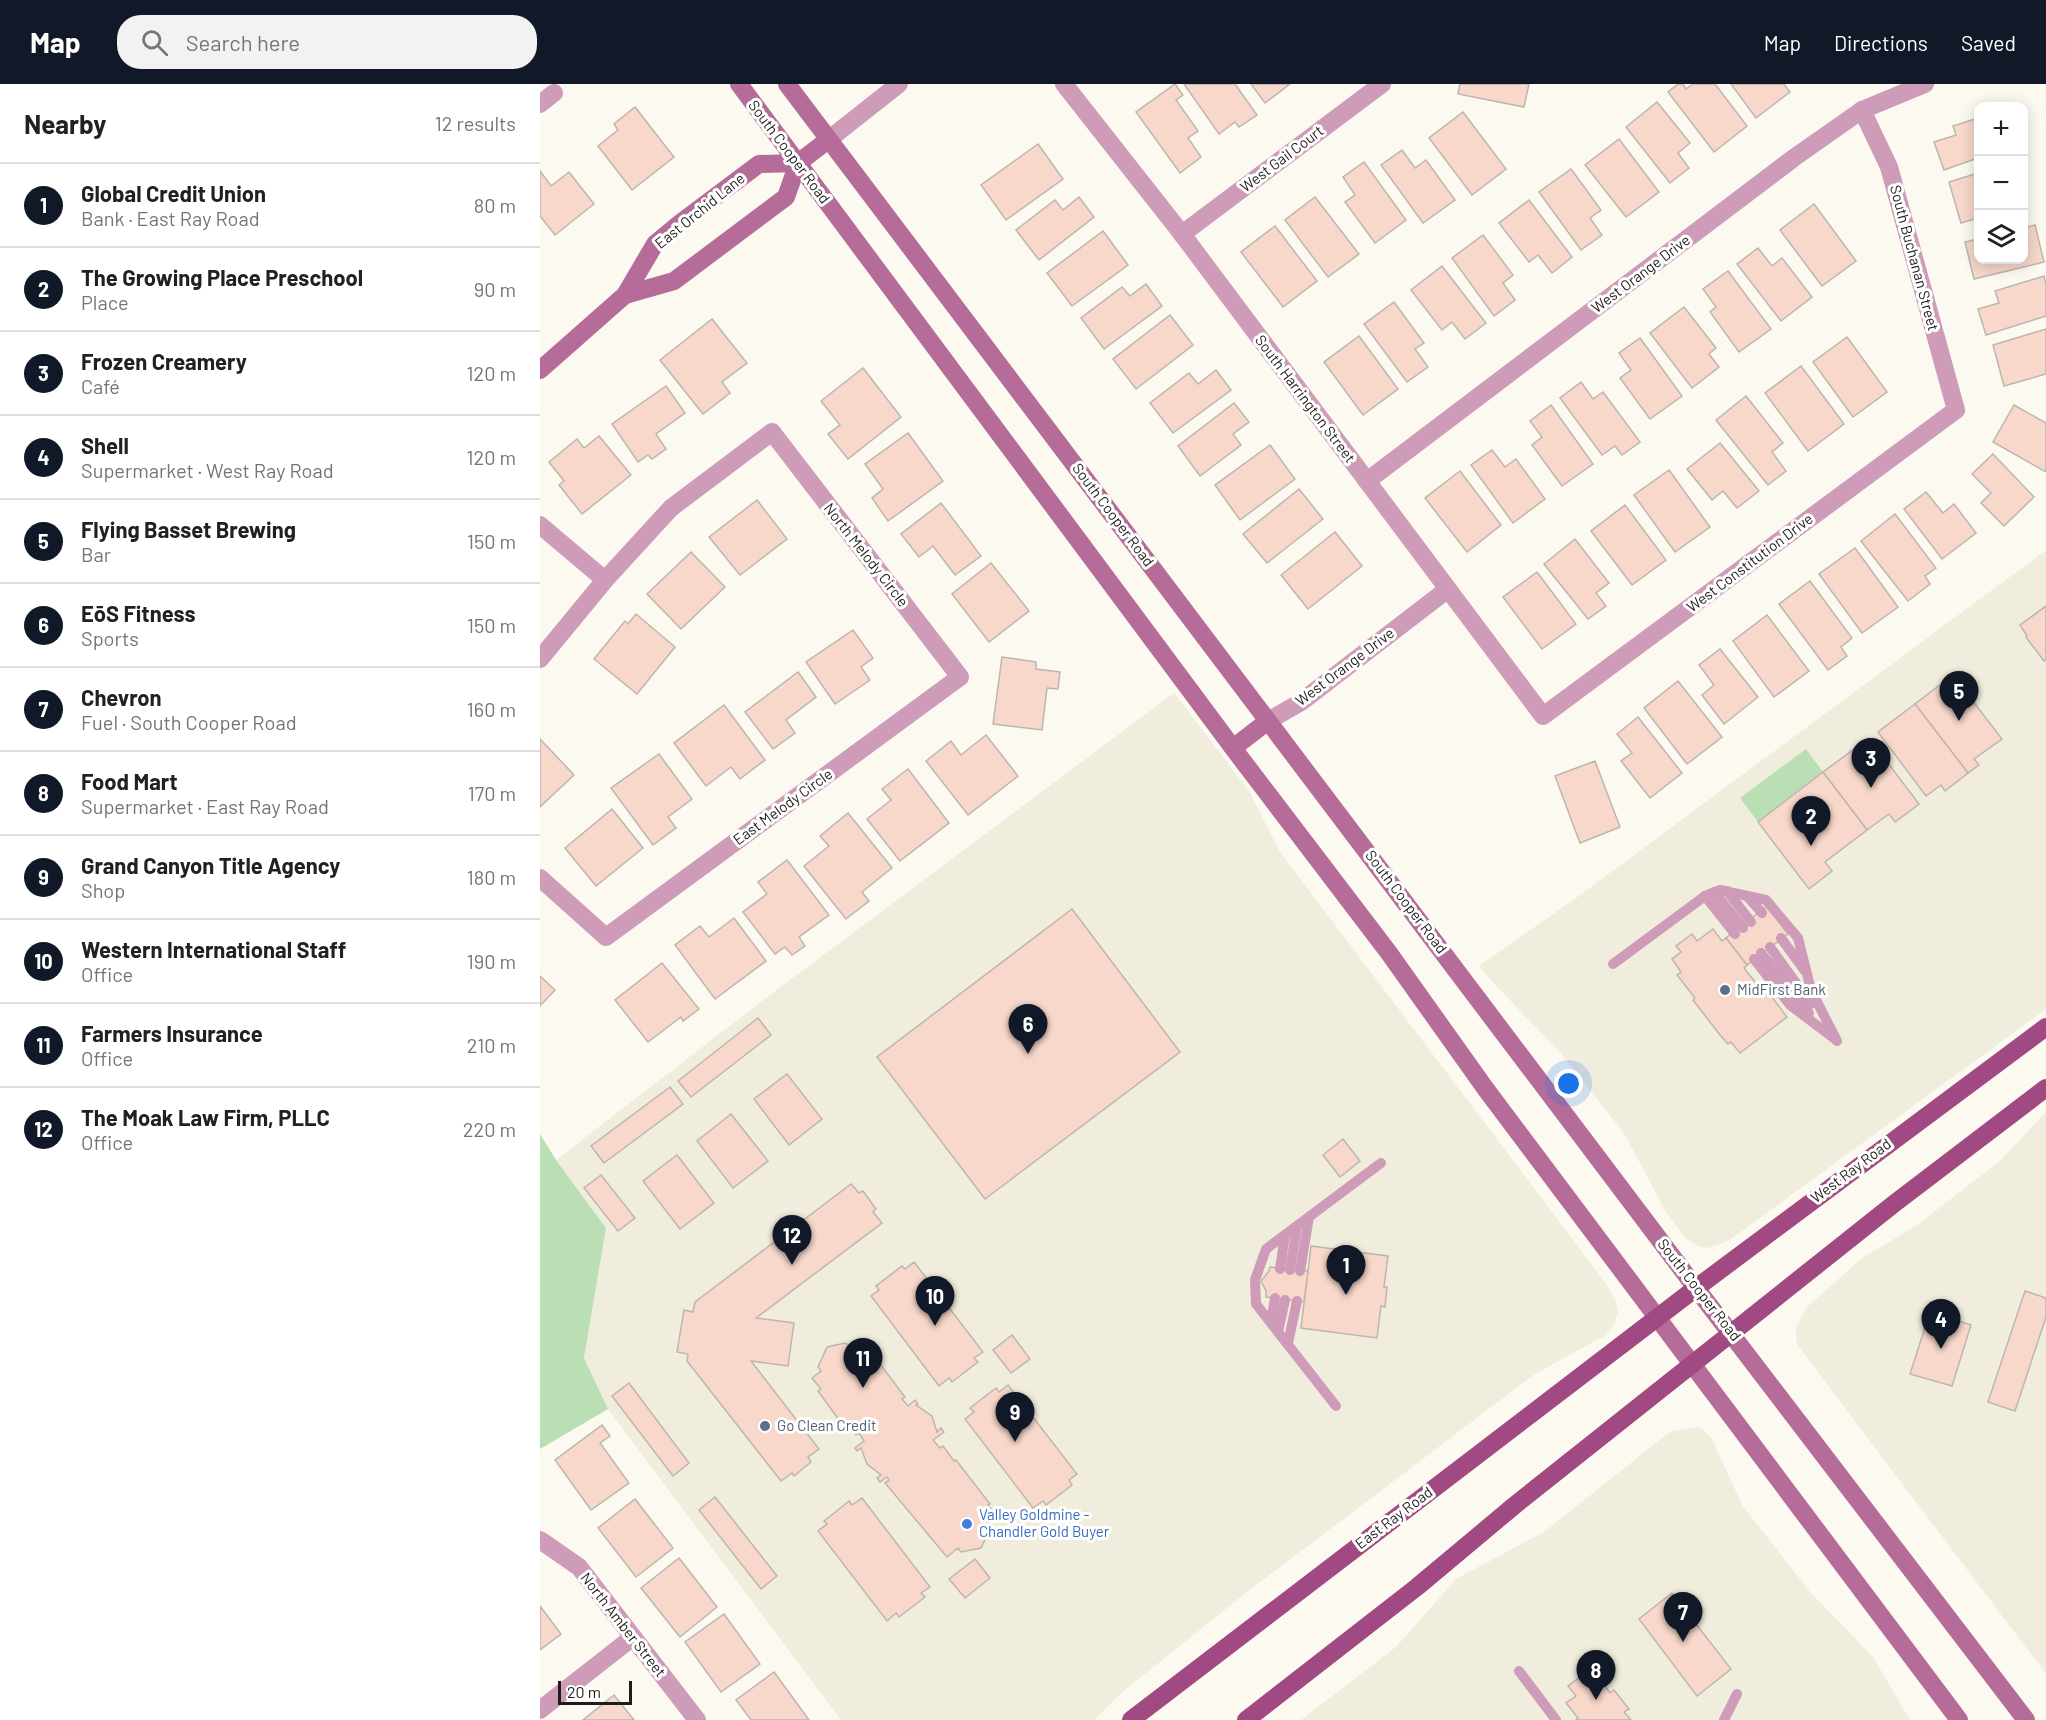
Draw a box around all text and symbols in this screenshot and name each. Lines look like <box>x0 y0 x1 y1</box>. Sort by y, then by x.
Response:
search box <box>117 15 537 69</box>
text: Map <box>30 25 81 59</box>
icon: search <box>138 26 171 59</box>
text: Search here <box>186 29 300 55</box>
text: Map <box>1764 30 1801 55</box>
text: Directions <box>1834 30 1928 55</box>
text: Saved <box>1961 30 2016 55</box>
street label: South Cooper Road <box>745 96 835 207</box>
map controls <box>1974 102 2028 264</box>
button: + <box>1974 102 2028 156</box>
text: Nearby <box>24 108 106 139</box>
text: 12 results <box>435 111 516 135</box>
street label: West Gail Court <box>1236 121 1327 195</box>
button: − <box>1974 156 2028 210</box>
street label: East Orchid Lane <box>651 169 748 252</box>
text: Global Credit Union <box>81 180 266 206</box>
street label: South Buchanan Street <box>1887 183 1943 333</box>
text: 1 <box>40 193 47 217</box>
text: 80 m <box>474 193 516 217</box>
text: Bank · East Ray Road <box>81 206 260 230</box>
button: layers <box>1974 210 2028 264</box>
street label: West Orange Drive <box>1588 230 1693 316</box>
text: The Growing Place Preschool <box>81 264 363 290</box>
text: 2 <box>38 277 49 301</box>
text: 90 m <box>474 277 516 301</box>
text: Place <box>81 290 129 314</box>
street label: South Harrington Street <box>1252 331 1360 466</box>
text: Frozen Creamery <box>81 348 247 374</box>
text: 3 <box>38 361 49 385</box>
text: 120 m <box>466 361 516 385</box>
text: Café <box>81 374 120 398</box>
text: Shell <box>81 432 129 458</box>
text: 4 <box>37 445 50 469</box>
text: 120 m <box>466 445 516 469</box>
text: Supermarket · West Ray Road <box>81 458 334 482</box>
street label: South Cooper Road <box>1069 459 1159 570</box>
street label: North Melody Circle <box>821 499 913 610</box>
street label: West Constitution Drive <box>1683 509 1816 616</box>
text: Flying Basset Brewing <box>81 516 296 542</box>
text: 5 <box>38 529 49 553</box>
text: 150 m <box>467 529 516 553</box>
text: Bar <box>81 542 111 566</box>
text: EōS Fitness <box>81 600 195 626</box>
text: 6 <box>38 613 49 637</box>
text: 150 m <box>467 613 516 637</box>
street label: West Orange Drive <box>1292 623 1397 709</box>
text: Sports <box>81 626 139 650</box>
pin: 5 <box>1940 672 1978 721</box>
text: Chevron <box>81 684 162 710</box>
text: 7 <box>39 697 48 721</box>
text: 160 m <box>467 697 516 721</box>
text: Fuel · South Cooper Road <box>81 710 297 734</box>
pin: 3 <box>1852 738 1890 788</box>
street label: East Melody Circle <box>729 764 836 848</box>
text: Food Mart <box>81 768 178 794</box>
text: 8 <box>38 781 49 805</box>
text: 170 m <box>468 781 516 805</box>
text: Supermarket · East Ray Road <box>81 794 329 818</box>
pin: 2 <box>1792 796 1830 846</box>
street label: South Cooper Road <box>1362 846 1452 957</box>
text: Grand Canyon Title Agency <box>81 852 340 878</box>
text: 9 <box>38 865 49 889</box>
text: 180 m <box>467 865 516 889</box>
text: Shop <box>81 878 125 902</box>
text: Western International Staff <box>81 936 346 962</box>
text: 10 <box>34 949 53 973</box>
text: 190 m <box>467 949 516 973</box>
text: Office <box>81 962 133 986</box>
place label: MidFirst Bank <box>1737 980 1826 998</box>
marker: MidFirst Bank <box>1718 983 1732 997</box>
pin: 6 <box>1008 1004 1048 1054</box>
text: Farmers Insurance <box>81 1020 263 1046</box>
text: 11 <box>36 1033 51 1057</box>
text: 210 m <box>467 1033 516 1057</box>
text: Office <box>81 1046 133 1070</box>
your location <box>1554 1069 1583 1098</box>
text: The Moak Law Firm, PLLC <box>81 1104 330 1130</box>
text: 12 <box>34 1117 53 1141</box>
text: 220 m <box>463 1117 516 1141</box>
text: Office <box>81 1130 133 1154</box>
street label: West Ray Road <box>1807 1134 1894 1206</box>
pin: 12 <box>772 1216 812 1265</box>
street label: South Cooper Road <box>1654 1235 1745 1344</box>
pin: 1 <box>1326 1246 1366 1295</box>
pin: 10 <box>916 1276 954 1326</box>
pin: 4 <box>1922 1300 1960 1349</box>
pin: 11 <box>844 1338 882 1388</box>
pin: 9 <box>996 1392 1034 1442</box>
place label: Go Clean Credit <box>777 1416 877 1434</box>
marker: Go Clean Credit <box>758 1419 772 1433</box>
street label: East Ray Road <box>1351 1482 1436 1552</box>
place label: Valley Goldmine - Chandler Gold Buyer <box>979 1505 1110 1540</box>
marker: Valley Goldmine - Chandler Gold Buyer <box>960 1517 974 1531</box>
street label: North Amber Street <box>577 1569 670 1680</box>
pin: 7 <box>1664 1592 1702 1642</box>
pin: 8 <box>1576 1650 1616 1700</box>
scale bar <box>558 1678 632 1706</box>
text: 20 m <box>567 1682 601 1701</box>

